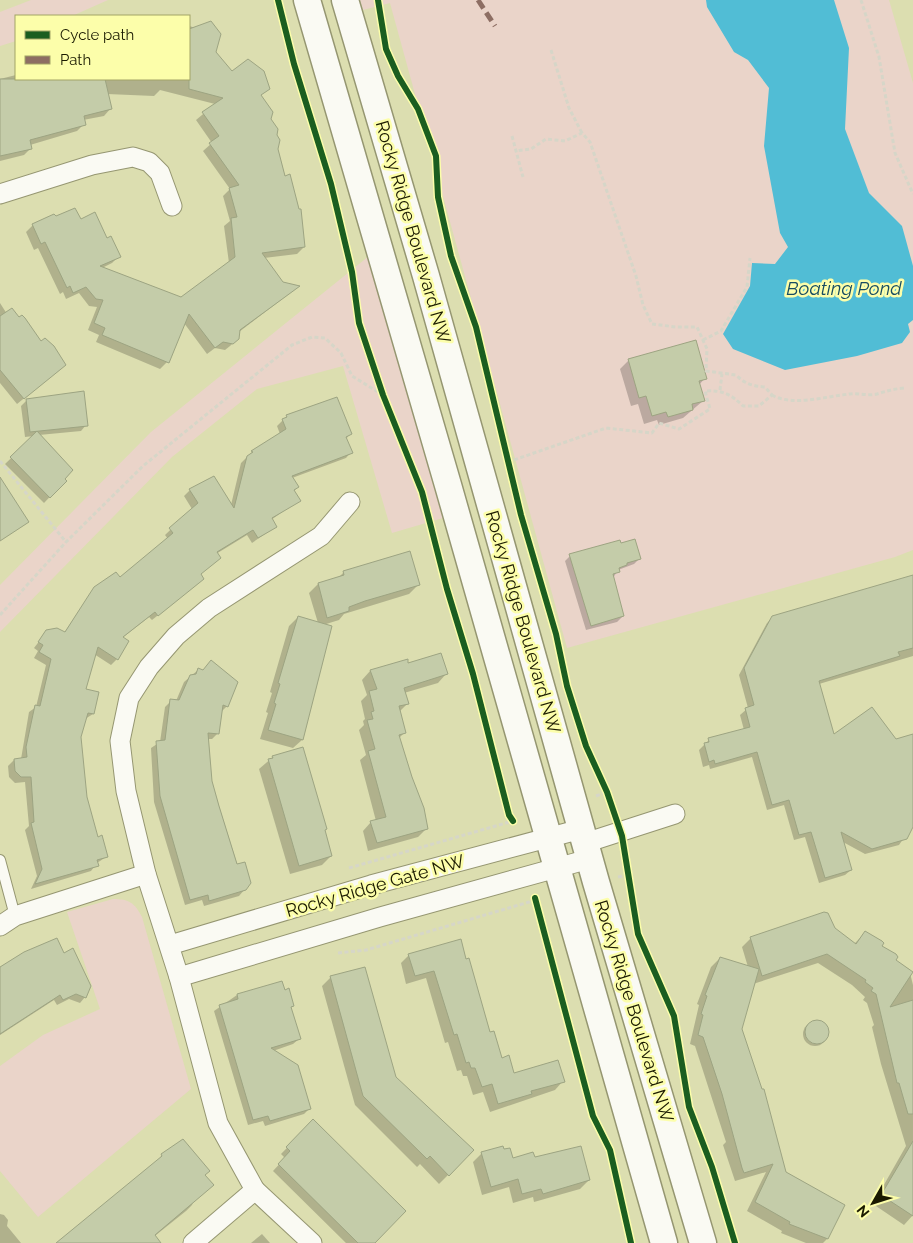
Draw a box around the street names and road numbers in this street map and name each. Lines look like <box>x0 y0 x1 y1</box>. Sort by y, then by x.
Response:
street label: Rocky Ridge Boulevard NW <box>372 118 455 346</box>
street label: Rocky Ridge Boulevard NW <box>482 508 565 736</box>
street label: Rocky Ridge Gate NW <box>283 850 467 921</box>
street label: Rocky Ridge Boulevard NW <box>591 897 678 1124</box>

